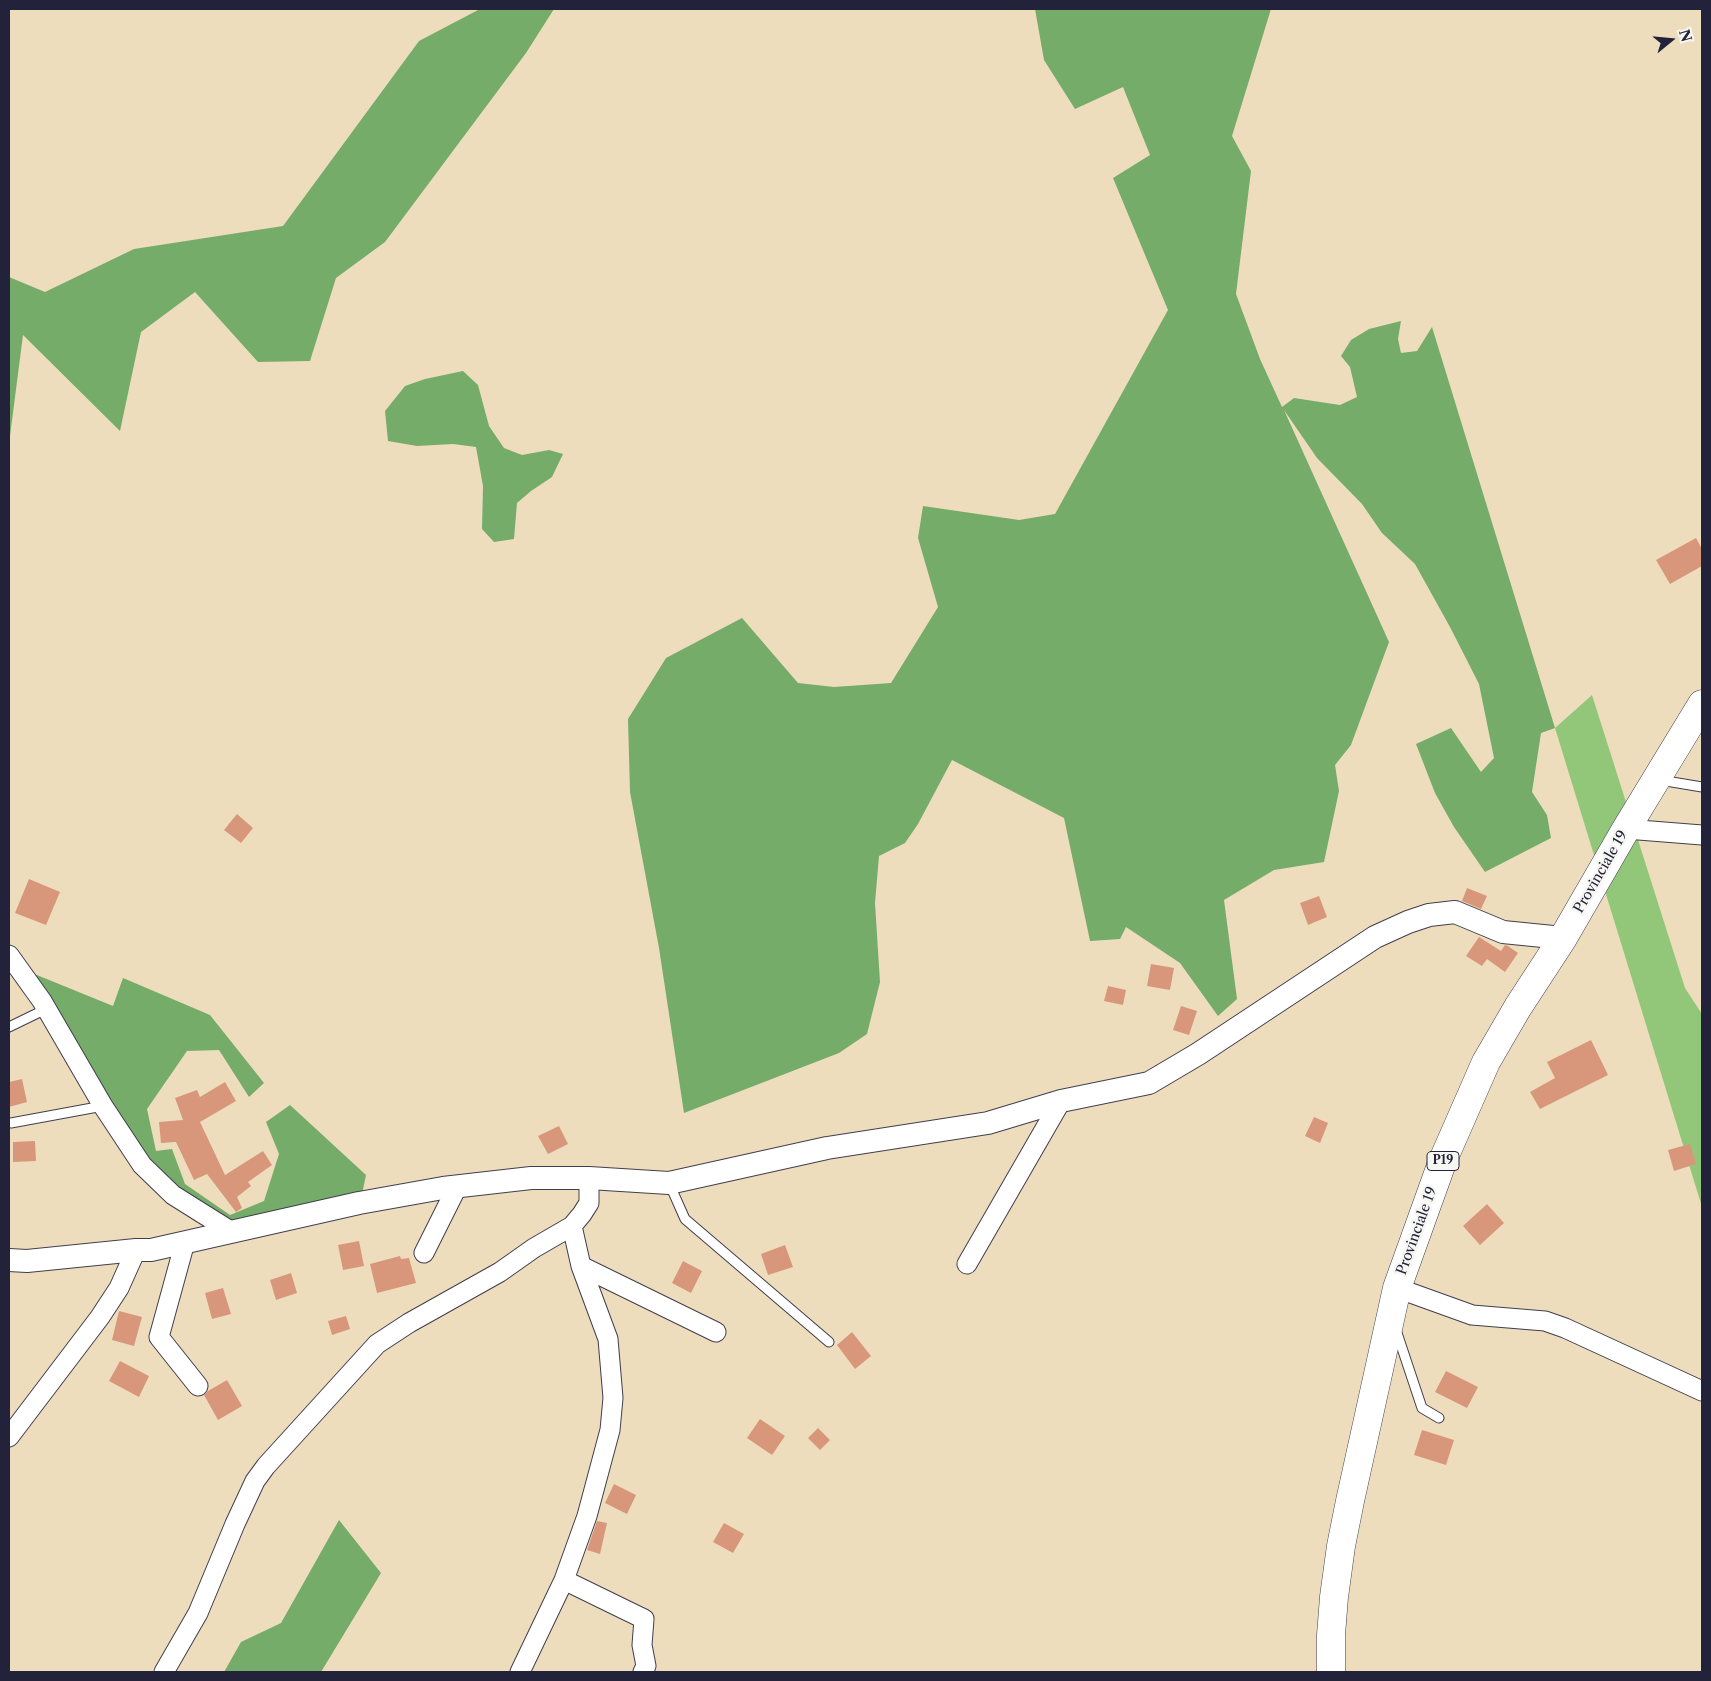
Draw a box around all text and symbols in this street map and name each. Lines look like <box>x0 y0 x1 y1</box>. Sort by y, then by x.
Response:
north arrow <box>1646 15 1696 65</box>
text: N <box>1675 27 1696 44</box>
street label: Provinciale 19 <box>1571 828 1631 916</box>
road number: P19 <box>1427 1152 1459 1170</box>
street label: Provinciale 19 <box>1393 1185 1441 1277</box>

